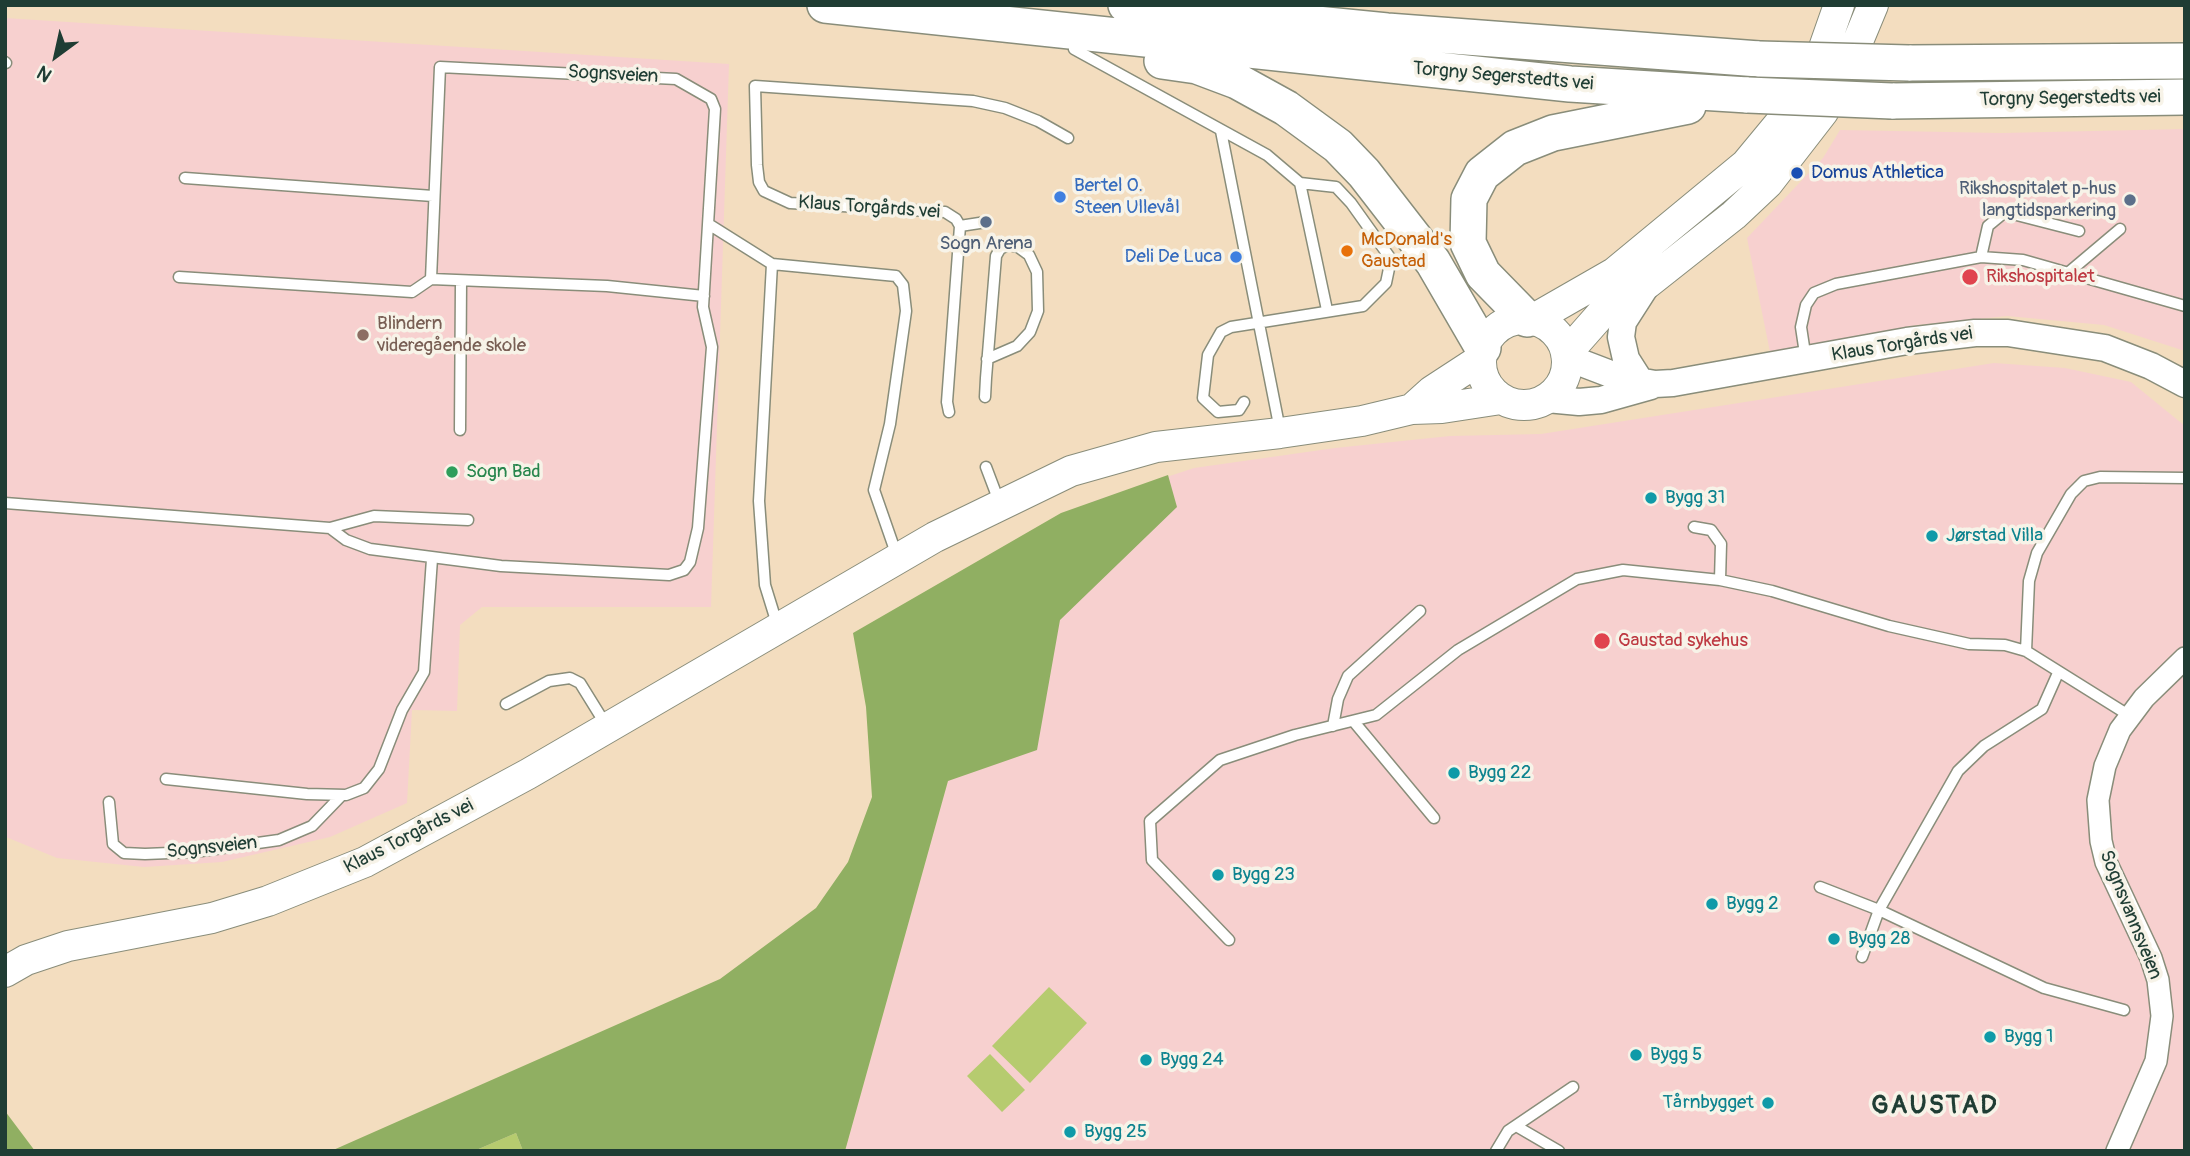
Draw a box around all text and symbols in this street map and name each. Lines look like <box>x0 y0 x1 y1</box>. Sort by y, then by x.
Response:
north arrow <box>21 21 91 91</box>
street label: Torgny Segerstedts vei <box>1412 58 1594 96</box>
text: N <box>33 60 56 87</box>
street label: Sognsveien <box>567 61 659 89</box>
street label: Torgny Segerstedts vei <box>1979 86 2161 112</box>
place label: Domus Athletica <box>1811 162 1944 184</box>
marker: Domus Athletica <box>1789 165 1805 181</box>
place label: Bertel O. Steen Ullevål <box>1074 175 1180 219</box>
place label: Rikshospitalet p-hus langtidsparkering <box>1959 178 2116 222</box>
marker: Bertel O. Steen Ullevål <box>1052 189 1068 205</box>
street label: Klaus Torgårds vei <box>797 192 941 224</box>
marker: Rikshospitalet p-hus langtidsparkering <box>2122 192 2138 208</box>
marker: Sogn Arena <box>978 214 994 230</box>
place label: McDonald's Gaustad <box>1361 229 1452 273</box>
place label: Sogn Arena <box>939 233 1033 255</box>
marker: McDonald's Gaustad <box>1339 243 1355 259</box>
place label: Deli De Luca <box>1125 246 1222 268</box>
marker: Deli De Luca <box>1228 249 1244 265</box>
place label: Rikshospitalet <box>1986 266 2095 288</box>
marker: Rikshospitalet <box>1960 267 1980 287</box>
place label: Blindern videregående skole <box>377 313 526 357</box>
street label: Klaus Torgårds vei <box>1830 323 1974 367</box>
marker: Blindern videregående skole <box>355 327 371 343</box>
place label: Sogn Bad <box>466 461 541 483</box>
marker: Sogn Bad <box>444 464 460 480</box>
place label: Bygg 31 <box>1665 487 1725 509</box>
marker: Bygg 31 <box>1643 490 1659 506</box>
place label: Jørstad Villa <box>1946 525 2043 547</box>
marker: Jørstad Villa <box>1924 528 1940 544</box>
place label: Gaustad sykehus <box>1618 630 1748 652</box>
marker: Gaustad sykehus <box>1592 631 1612 651</box>
place label: Bygg 22 <box>1468 762 1531 784</box>
marker: Bygg 22 <box>1446 765 1462 781</box>
street label: Klaus Torgårds vei <box>340 795 478 879</box>
street label: Sognsveien <box>166 832 258 864</box>
street label: Sognsvannsveien <box>2094 847 2166 983</box>
place label: Bygg 23 <box>1232 864 1295 886</box>
marker: Bygg 23 <box>1210 867 1226 883</box>
place label: Bygg 2 <box>1726 893 1779 915</box>
marker: Bygg 2 <box>1704 896 1720 912</box>
place label: Bygg 28 <box>1848 928 1910 950</box>
marker: Bygg 28 <box>1826 931 1842 947</box>
place label: Bygg 1 <box>2004 1026 2054 1048</box>
marker: Bygg 1 <box>1982 1029 1998 1045</box>
place label: Bygg 5 <box>1650 1044 1702 1066</box>
marker: Bygg 5 <box>1628 1047 1644 1063</box>
place label: Bygg 24 <box>1160 1049 1224 1071</box>
marker: Bygg 24 <box>1138 1052 1154 1068</box>
district label: GAUSTAD <box>1872 1090 1998 1122</box>
place label: Tårnbygget <box>1663 1092 1754 1114</box>
marker: Tårnbygget <box>1760 1095 1776 1111</box>
place label: Bygg 25 <box>1084 1121 1147 1143</box>
marker: Bygg 25 <box>1062 1124 1078 1140</box>

